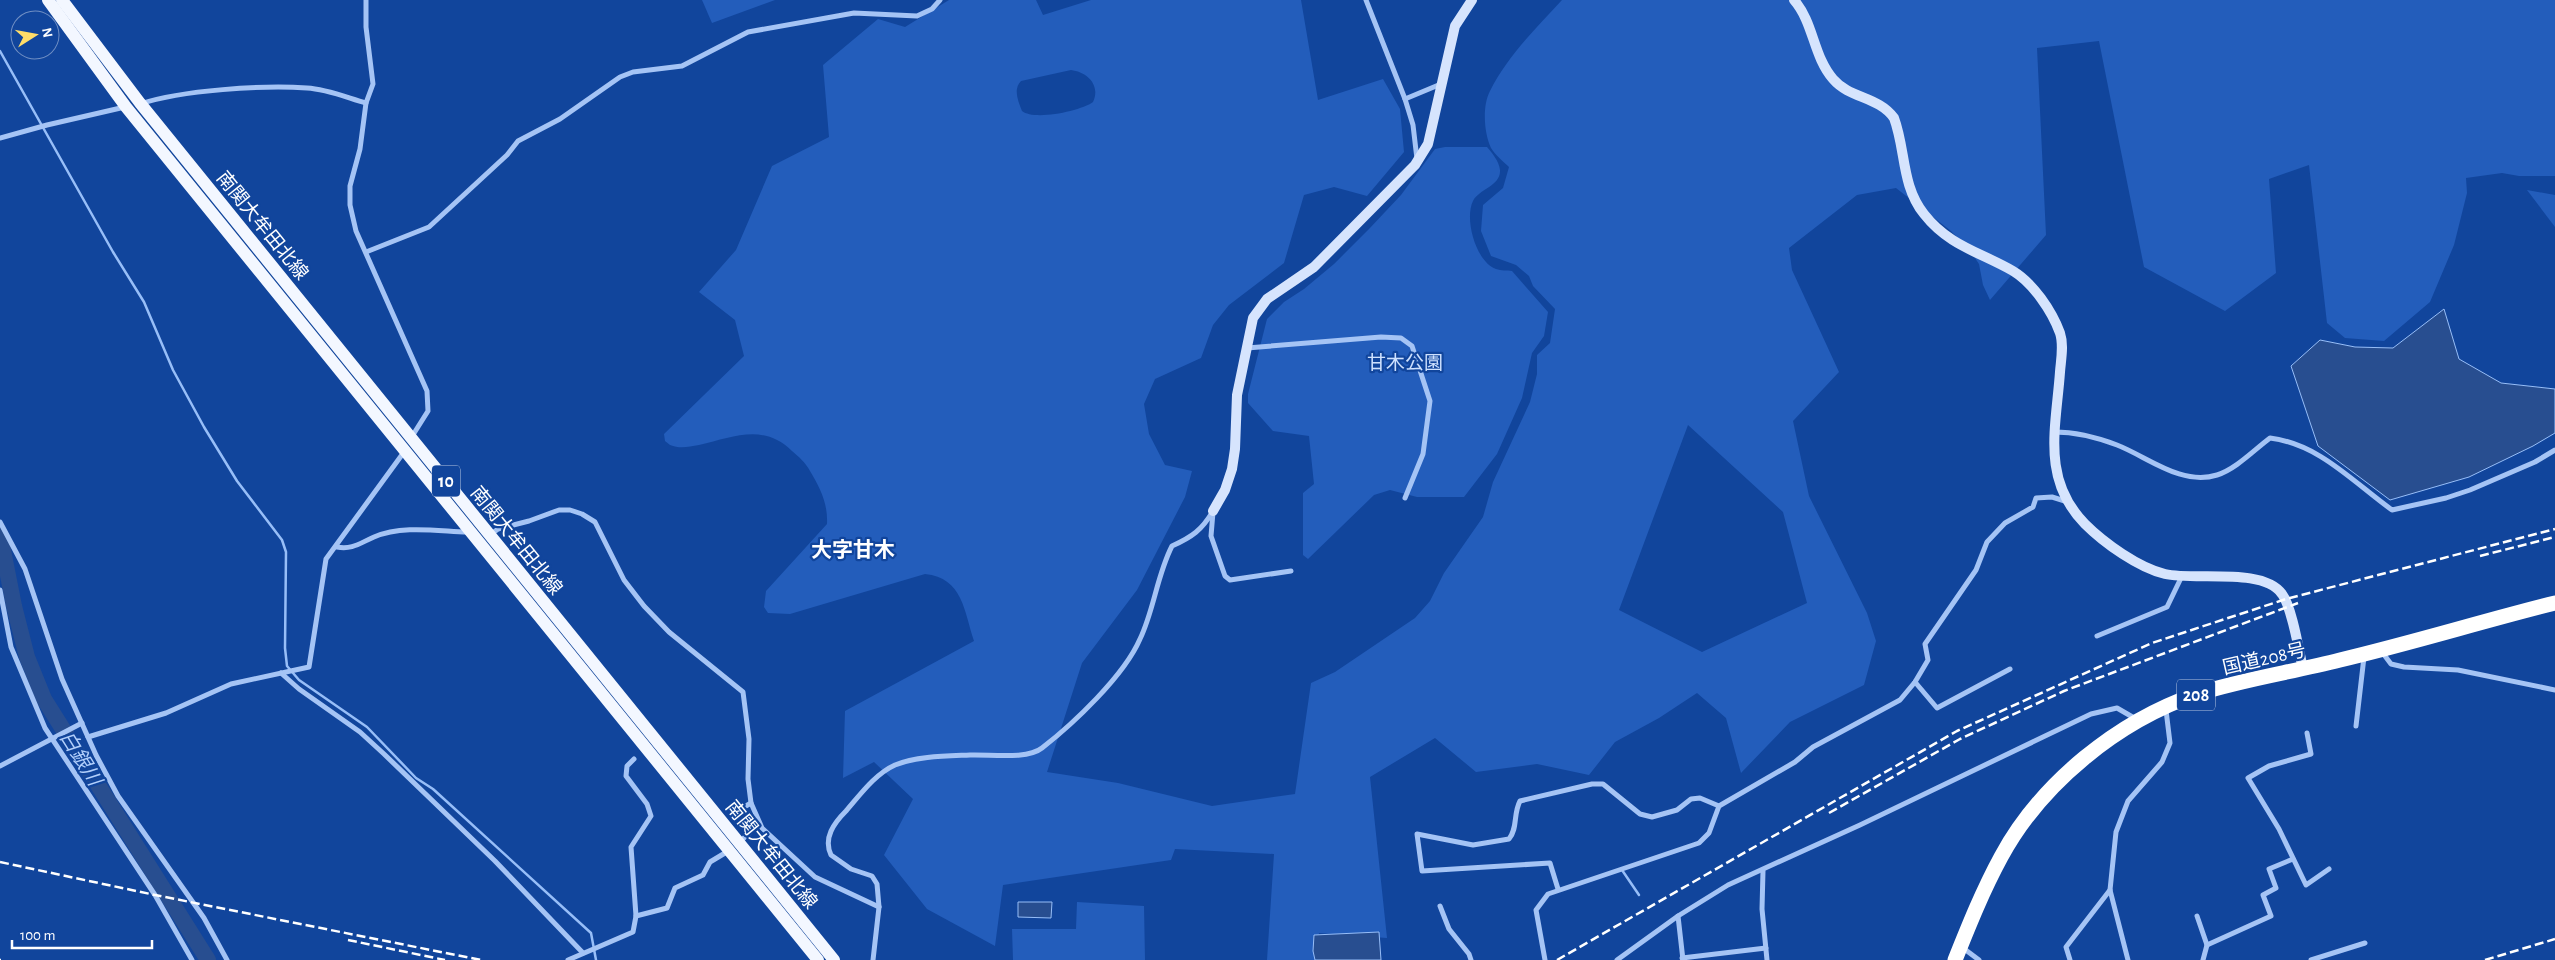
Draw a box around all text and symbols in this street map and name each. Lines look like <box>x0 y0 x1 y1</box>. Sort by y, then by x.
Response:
north arrow <box>10 10 60 60</box>
text: N <box>39 27 55 39</box>
street label: 南関大牟田北線 <box>213 167 313 284</box>
park label: 甘木公園 <box>1367 353 1443 373</box>
road number: 10 <box>432 466 460 496</box>
street label: 南関大牟田北線 <box>467 482 567 599</box>
district label: 大字甘木 <box>811 539 895 561</box>
street label: 国道208号 <box>2221 640 2308 678</box>
road number: 208 <box>2177 680 2215 710</box>
water label: 白銀川 <box>56 727 106 791</box>
street label: 南関大牟田北線 <box>722 796 822 913</box>
scale bar <box>12 918 152 950</box>
text: 100 m <box>20 928 55 943</box>

